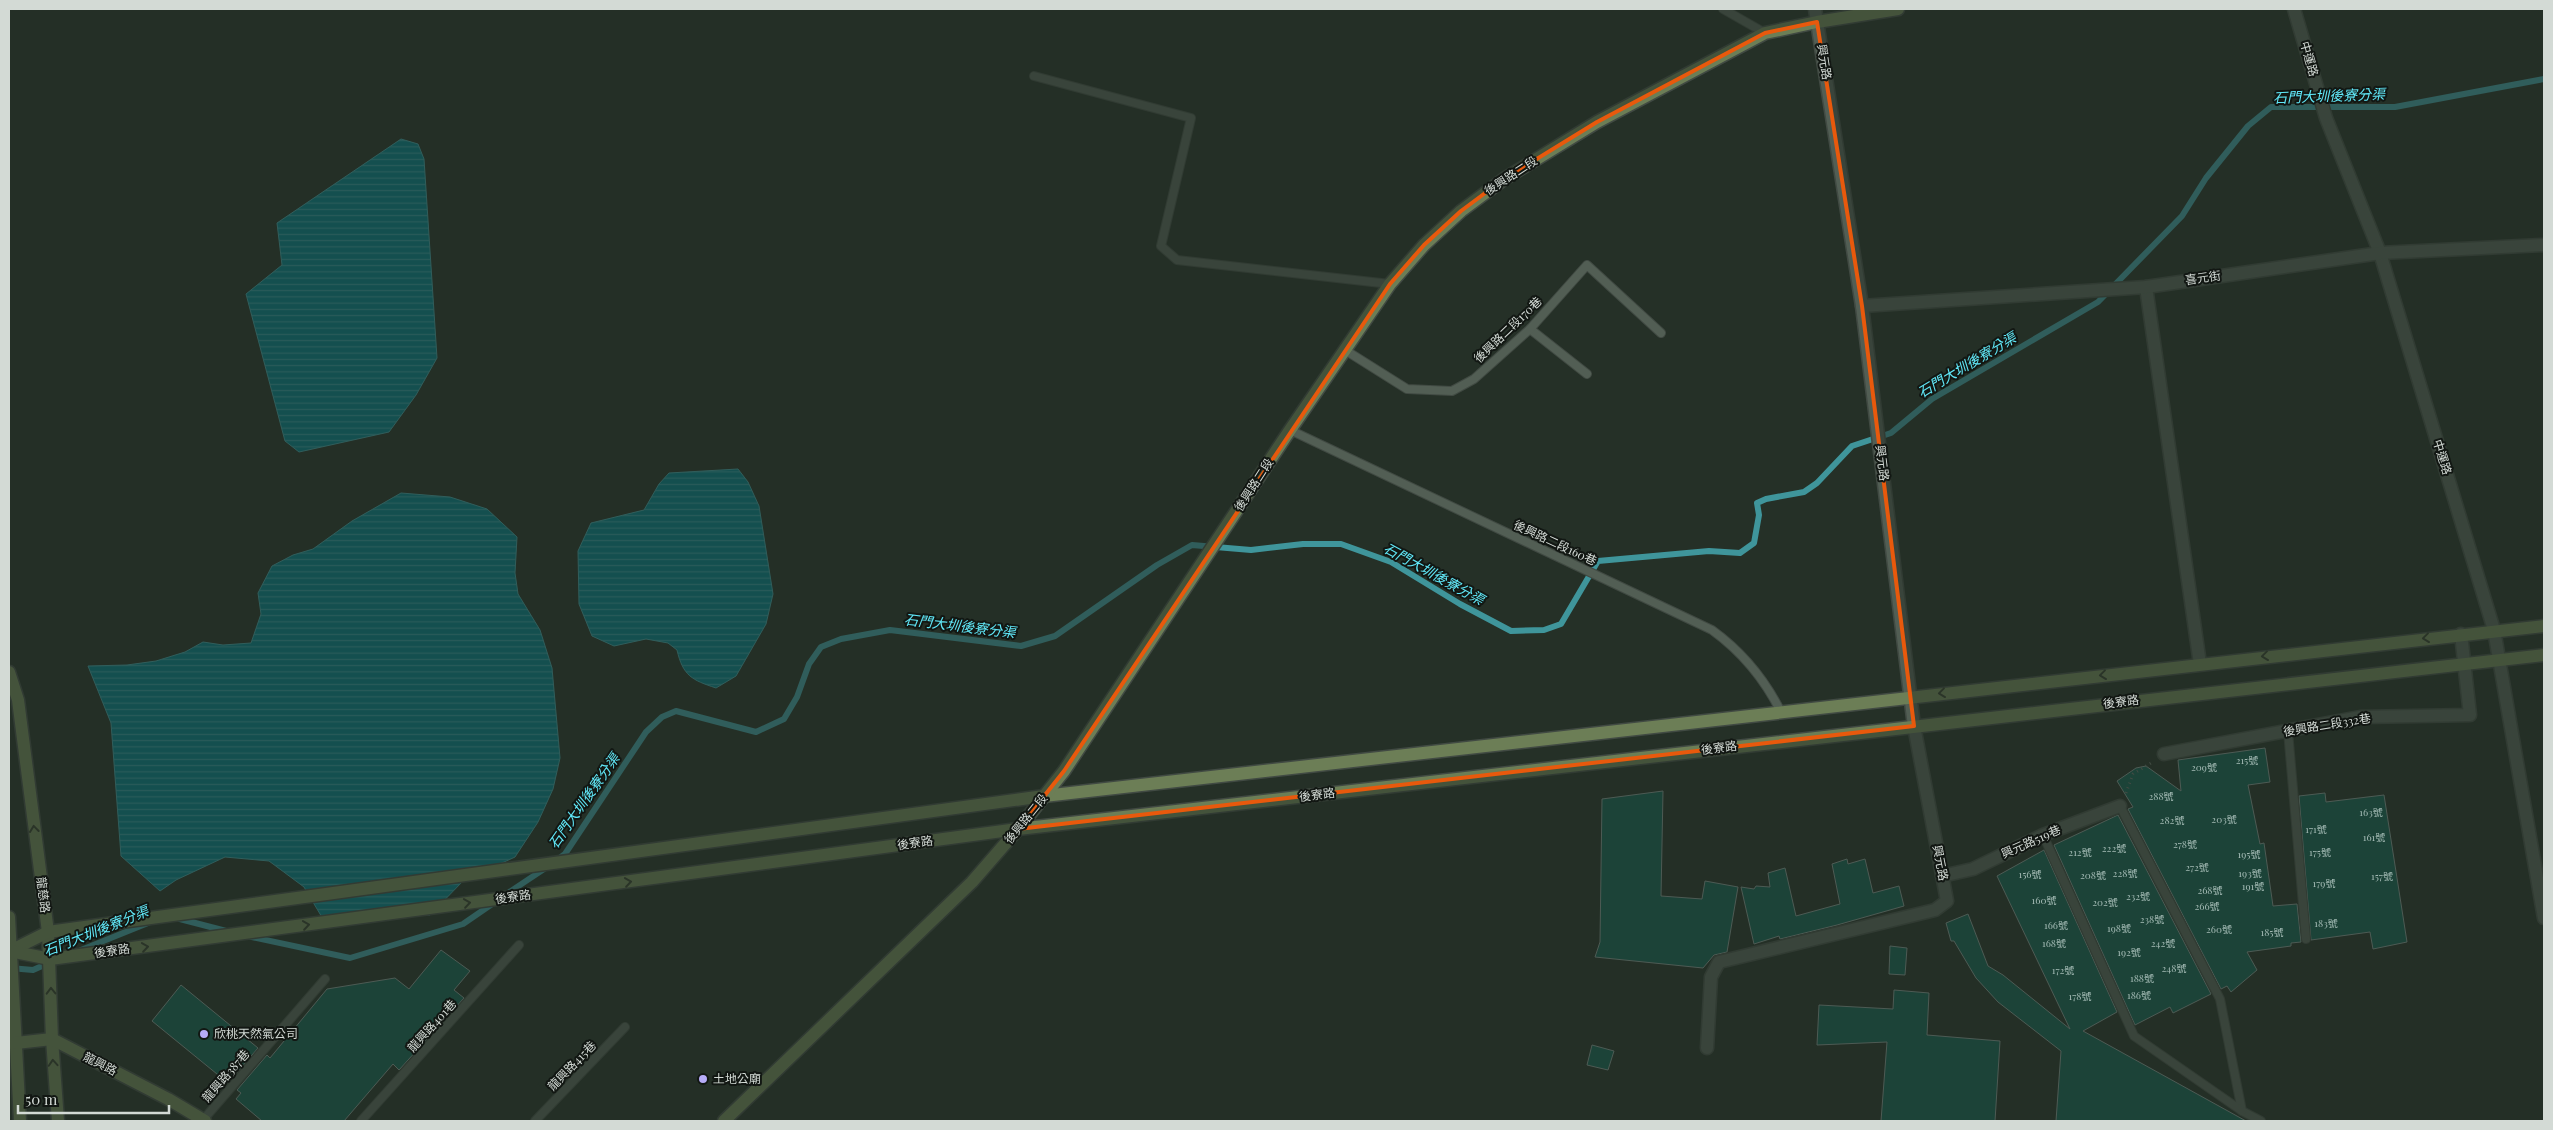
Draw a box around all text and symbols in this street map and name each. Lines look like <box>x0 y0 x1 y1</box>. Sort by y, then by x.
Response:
street label: 中運路 <box>2297 39 2323 78</box>
street label: 興元路 <box>1814 43 1836 81</box>
water label: 石門大圳後寮分渠 <box>2273 84 2387 107</box>
street label: 後興路二段 <box>1481 152 1540 198</box>
street label: 喜元街 <box>2184 267 2222 287</box>
street label: 後興路二段170巷 <box>1470 293 1545 366</box>
water label: 石門大圳後寮分渠 <box>1914 327 2021 402</box>
street label: 中運路 <box>2430 437 2456 476</box>
street label: 興元路 <box>1873 444 1893 482</box>
street label: 後興路二段 <box>1230 455 1276 514</box>
street label: 後興路二段160巷 <box>1511 516 1600 568</box>
water label: 石門大圳後寮分渠 <box>1381 538 1490 610</box>
water label: 石門大圳後寮分渠 <box>903 609 1019 642</box>
one-way arrow <box>2422 632 2430 643</box>
one-way arrow <box>2260 650 2268 661</box>
one-way arrow <box>2099 669 2107 680</box>
one-way arrow <box>1937 687 1945 698</box>
street label: 後寮路 <box>2102 691 2140 711</box>
street label: 後興路二段332巷 <box>2282 709 2372 739</box>
street label: 後寮路 <box>1700 737 1738 757</box>
water label: 石門大圳後寮分渠 <box>544 748 625 852</box>
house number: 215號 <box>2236 753 2258 767</box>
house number: 209號 <box>2191 760 2217 774</box>
street label: 後寮路 <box>1298 784 1336 804</box>
house number: 288號 <box>2148 789 2174 803</box>
street label: 後興路二段 <box>1000 790 1050 847</box>
house number: 163號 <box>2359 805 2383 819</box>
house number: 203號 <box>2211 812 2237 826</box>
house number: 282號 <box>2160 813 2184 827</box>
street label: 興元路519巷 <box>1998 821 2063 861</box>
house number: 171號 <box>2305 822 2327 836</box>
one-way arrow <box>29 825 40 833</box>
house number: 161號 <box>2363 830 2385 844</box>
street label: 後寮路 <box>896 832 934 852</box>
house number: 278號 <box>2173 837 2197 851</box>
house number: 222號 <box>2102 841 2126 855</box>
street label: 興元路 <box>1930 844 1952 882</box>
house number: 212號 <box>2068 845 2092 859</box>
house number: 175號 <box>2309 845 2331 859</box>
house number: 195號 <box>2238 847 2260 861</box>
house number: 272號 <box>2185 860 2209 874</box>
house number: 228號 <box>2113 866 2137 880</box>
house number: 193號 <box>2238 866 2262 880</box>
house number: 156號 <box>2019 867 2041 881</box>
house number: 208號 <box>2080 868 2106 882</box>
house number: 157號 <box>2371 869 2393 883</box>
street label: 龍慈路 <box>34 876 54 914</box>
house number: 179號 <box>2313 876 2335 890</box>
one-way arrow <box>624 877 632 887</box>
house number: 191號 <box>2242 879 2264 893</box>
house number: 268號 <box>2197 883 2223 897</box>
street label: 後寮路 <box>494 886 532 906</box>
house number: 232號 <box>2126 889 2150 903</box>
house number: 160號 <box>2032 893 2056 907</box>
house number: 202號 <box>2092 895 2118 909</box>
one-way arrow <box>463 898 471 909</box>
house number: 266號 <box>2194 899 2220 913</box>
water label: 石門大圳後寮分渠 <box>40 900 153 960</box>
house number: 238號 <box>2140 912 2164 926</box>
house number: 183號 <box>2314 916 2338 930</box>
house number: 166號 <box>2044 918 2068 932</box>
one-way arrow <box>302 920 310 931</box>
house number: 198號 <box>2107 921 2131 935</box>
house number: 260號 <box>2206 922 2232 936</box>
house number: 185號 <box>2260 925 2284 939</box>
house number: 168號 <box>2042 936 2066 950</box>
house number: 242號 <box>2151 936 2175 950</box>
street label: 後寮路 <box>93 940 131 960</box>
one-way arrow <box>141 942 149 952</box>
house number: 192號 <box>2117 945 2141 959</box>
house number: 248號 <box>2162 961 2186 975</box>
house number: 172號 <box>2052 963 2074 977</box>
house number: 188號 <box>2130 971 2154 985</box>
one-way arrow <box>46 986 56 994</box>
house number: 186號 <box>2127 988 2151 1002</box>
house number: 178號 <box>2069 989 2091 1003</box>
street label: 龍興路401巷 <box>403 996 459 1055</box>
place label: 欣桃天然氣公司 <box>214 1025 298 1041</box>
marker: 欣桃天然氣公司 <box>198 1028 210 1040</box>
street label: 龍興路415巷 <box>544 1037 599 1094</box>
street label: 龍興路387巷 <box>198 1046 252 1105</box>
street label: 龍興路 <box>81 1048 120 1078</box>
one-way arrow <box>48 1059 59 1067</box>
place label: 土地公廟 <box>713 1070 761 1086</box>
marker: 土地公廟 <box>697 1073 709 1085</box>
scale bar <box>18 1082 169 1114</box>
text: 50 m <box>25 1089 58 1109</box>

